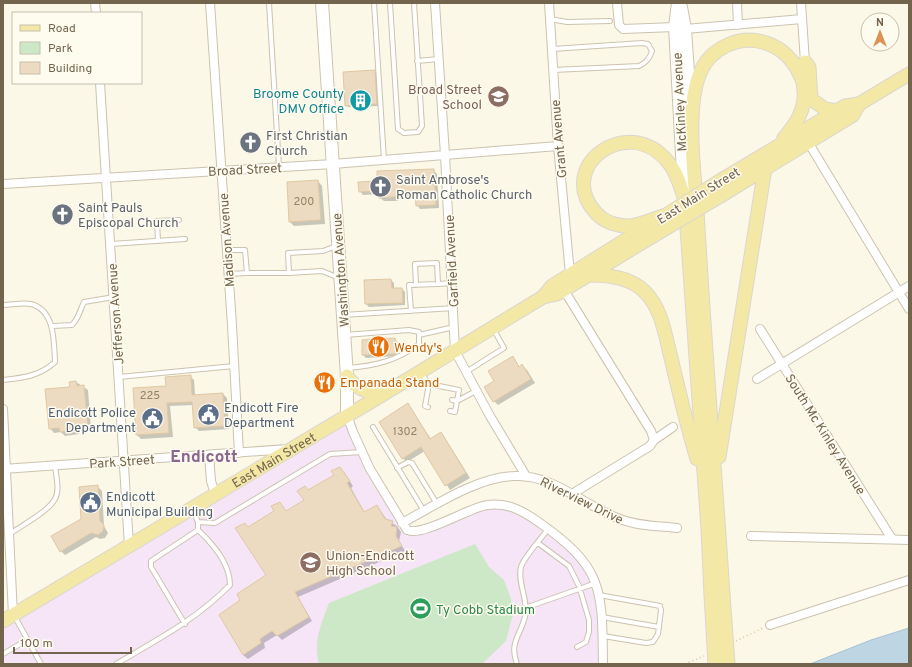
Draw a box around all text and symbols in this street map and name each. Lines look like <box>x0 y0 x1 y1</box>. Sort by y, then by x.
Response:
legend <box>12 12 142 84</box>
north arrow <box>860 12 900 52</box>
text: N <box>876 16 884 30</box>
text: Road <box>48 21 76 37</box>
text: Park <box>48 41 73 57</box>
street label: McKinley Avenue <box>670 52 692 152</box>
text: Building <box>48 61 92 77</box>
place label: Broad Street School <box>408 83 482 114</box>
school or university icon: Broad Street School <box>485 83 511 109</box>
place label: Broome County DMV Office <box>253 87 344 118</box>
building icon: Broome County DMV Office <box>347 87 373 113</box>
street label: Grant Avenue <box>549 99 571 179</box>
church icon: First Christian Church <box>237 129 263 155</box>
place label: First Christian Church <box>266 129 348 160</box>
street label: Broad Street <box>208 161 282 181</box>
street label: East Main Street <box>655 165 744 229</box>
church icon: Saint Ambrose's Roman Catholic Church <box>368 173 394 199</box>
place label: Saint Ambrose's Roman Catholic Church <box>396 173 532 204</box>
street label: Madison Avenue <box>217 192 239 287</box>
house number: 200 <box>294 195 314 209</box>
church icon: Saint Pauls Episcopal Church <box>50 201 76 227</box>
place label: Saint Pauls Episcopal Church <box>78 201 179 232</box>
street label: Washington Avenue <box>330 212 354 327</box>
street label: Garfield Avenue <box>443 214 463 307</box>
street label: Jefferson Avenue <box>105 263 129 365</box>
restaurant icon: Wendy's <box>366 334 392 360</box>
place label: Wendy's <box>394 341 442 357</box>
restaurant icon: Empanada Stand <box>312 369 338 395</box>
street label: South Mc Kinley Avenue <box>781 372 868 498</box>
place label: Empanada Stand <box>340 376 439 392</box>
house number: 225 <box>140 389 160 403</box>
public building icon: Endicott Fire Department <box>196 401 222 427</box>
place label: Endicott Fire Department <box>224 401 299 432</box>
place label: Endicott Police Department <box>48 406 136 437</box>
public building icon: Endicott Police Department <box>139 406 165 432</box>
house number: 1302 <box>393 425 417 439</box>
street label: East Main Street <box>230 430 320 493</box>
district label: Endicott <box>170 447 238 469</box>
street label: Park Street <box>89 453 156 473</box>
street label: Riverview Drive <box>537 475 625 529</box>
public building icon: Endicott Municipal Building <box>77 490 103 516</box>
place label: Endicott Municipal Building <box>106 490 213 521</box>
school or university icon: Union-Endicott High School <box>298 549 324 575</box>
place label: Union-Endicott High School <box>326 549 414 580</box>
sports icon: Ty Cobb Stadium <box>407 596 433 622</box>
place label: Ty Cobb Stadium <box>436 603 535 619</box>
scale bar <box>14 629 131 655</box>
text: 100 m <box>20 636 53 652</box>

